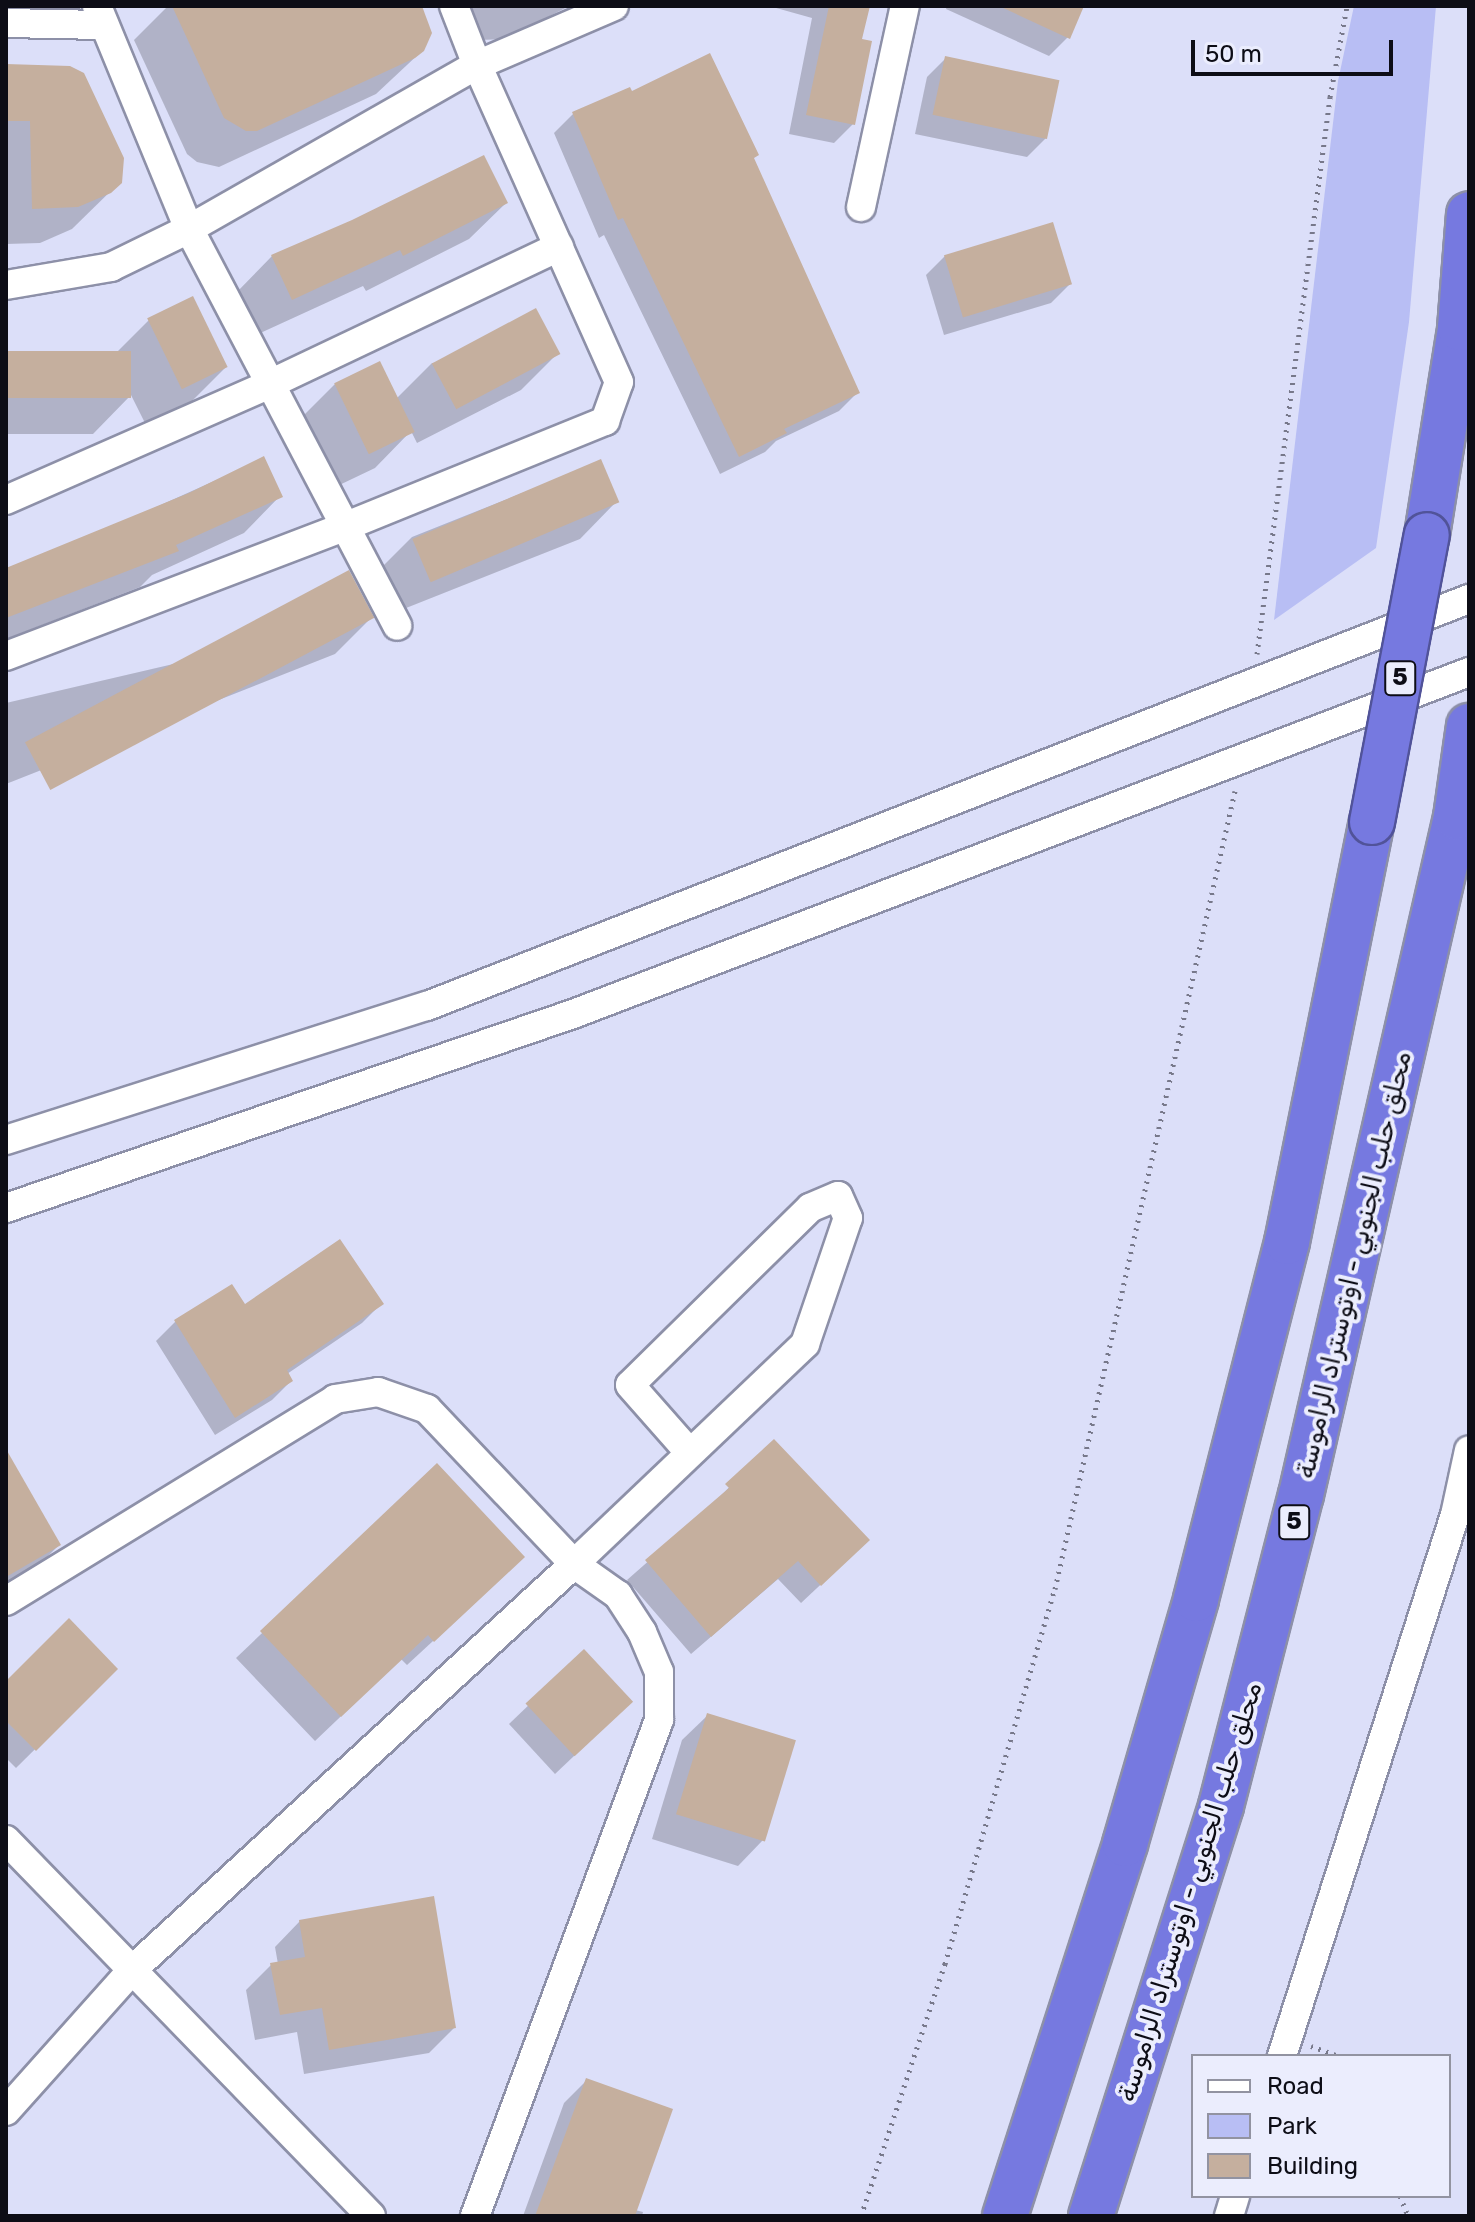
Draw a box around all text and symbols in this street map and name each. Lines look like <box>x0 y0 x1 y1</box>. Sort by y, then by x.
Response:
scale bar <box>1195 24 1397 74</box>
text: 50 m <box>1205 40 1262 68</box>
road number: 5 <box>1384 658 1416 698</box>
street label: محلق حلب الجنوبي - اوتوستراد الراموسة <box>1290 1049 1418 1481</box>
road number: 5 <box>1278 1502 1310 1542</box>
street label: محلق حلب الجنوبي - اوتوستراد الراموسة <box>1111 1678 1269 2106</box>
legend <box>1191 2054 1451 2198</box>
text: Road <box>1267 2072 1324 2100</box>
text: Park <box>1267 2112 1317 2140</box>
text: Building <box>1267 2152 1358 2180</box>

